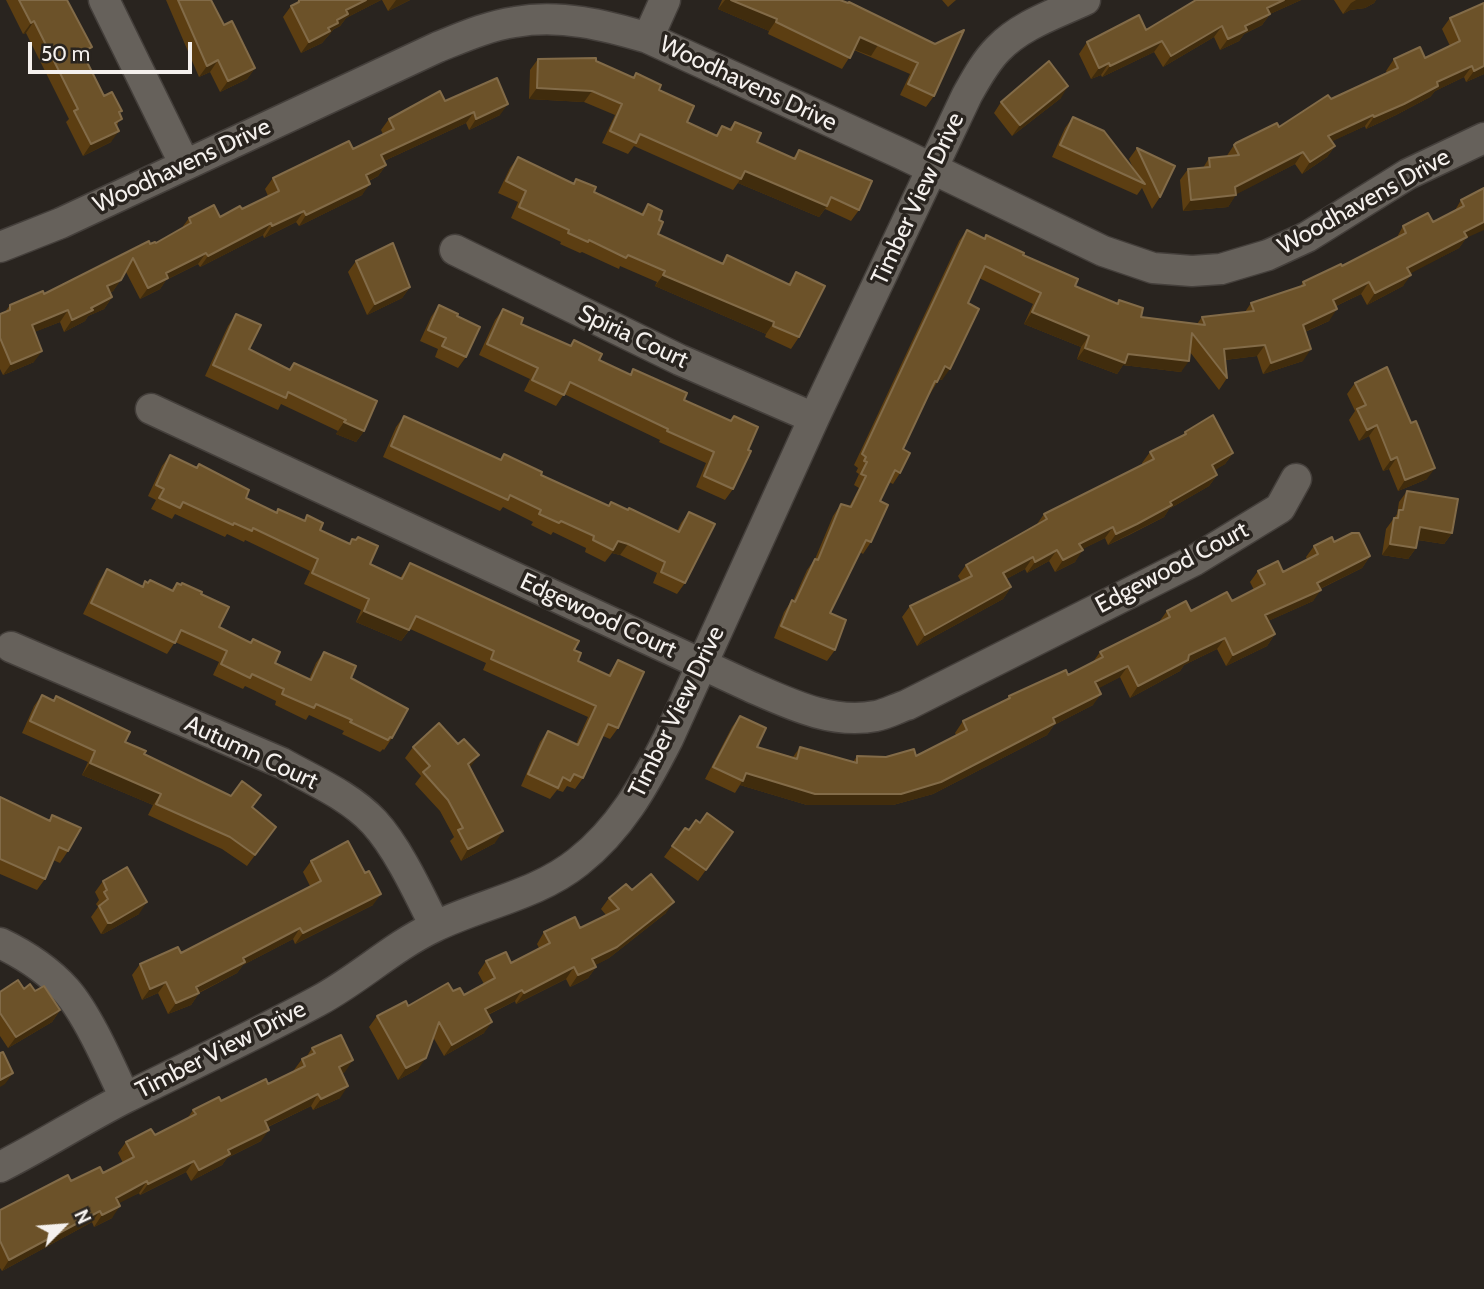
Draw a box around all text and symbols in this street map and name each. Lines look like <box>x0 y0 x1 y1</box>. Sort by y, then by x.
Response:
scale bar <box>32 28 196 72</box>
street label: Woodhavens Drive <box>655 30 841 138</box>
text: 50 m <box>41 41 90 66</box>
street label: Timber View Drive <box>865 108 971 290</box>
street label: Woodhavens Drive <box>89 112 275 220</box>
street label: Woodhavens Drive <box>1273 143 1455 261</box>
street label: Spiria Court <box>574 299 692 375</box>
street label: Edgewood Court <box>1091 516 1253 620</box>
street label: Edgewood Court <box>515 567 681 665</box>
street label: Timber View Drive <box>623 622 731 802</box>
street label: Autumn Court <box>180 710 322 796</box>
street label: Timber View Drive <box>131 995 311 1105</box>
north arrow <box>28 1191 98 1261</box>
text: N <box>69 1206 96 1228</box>

